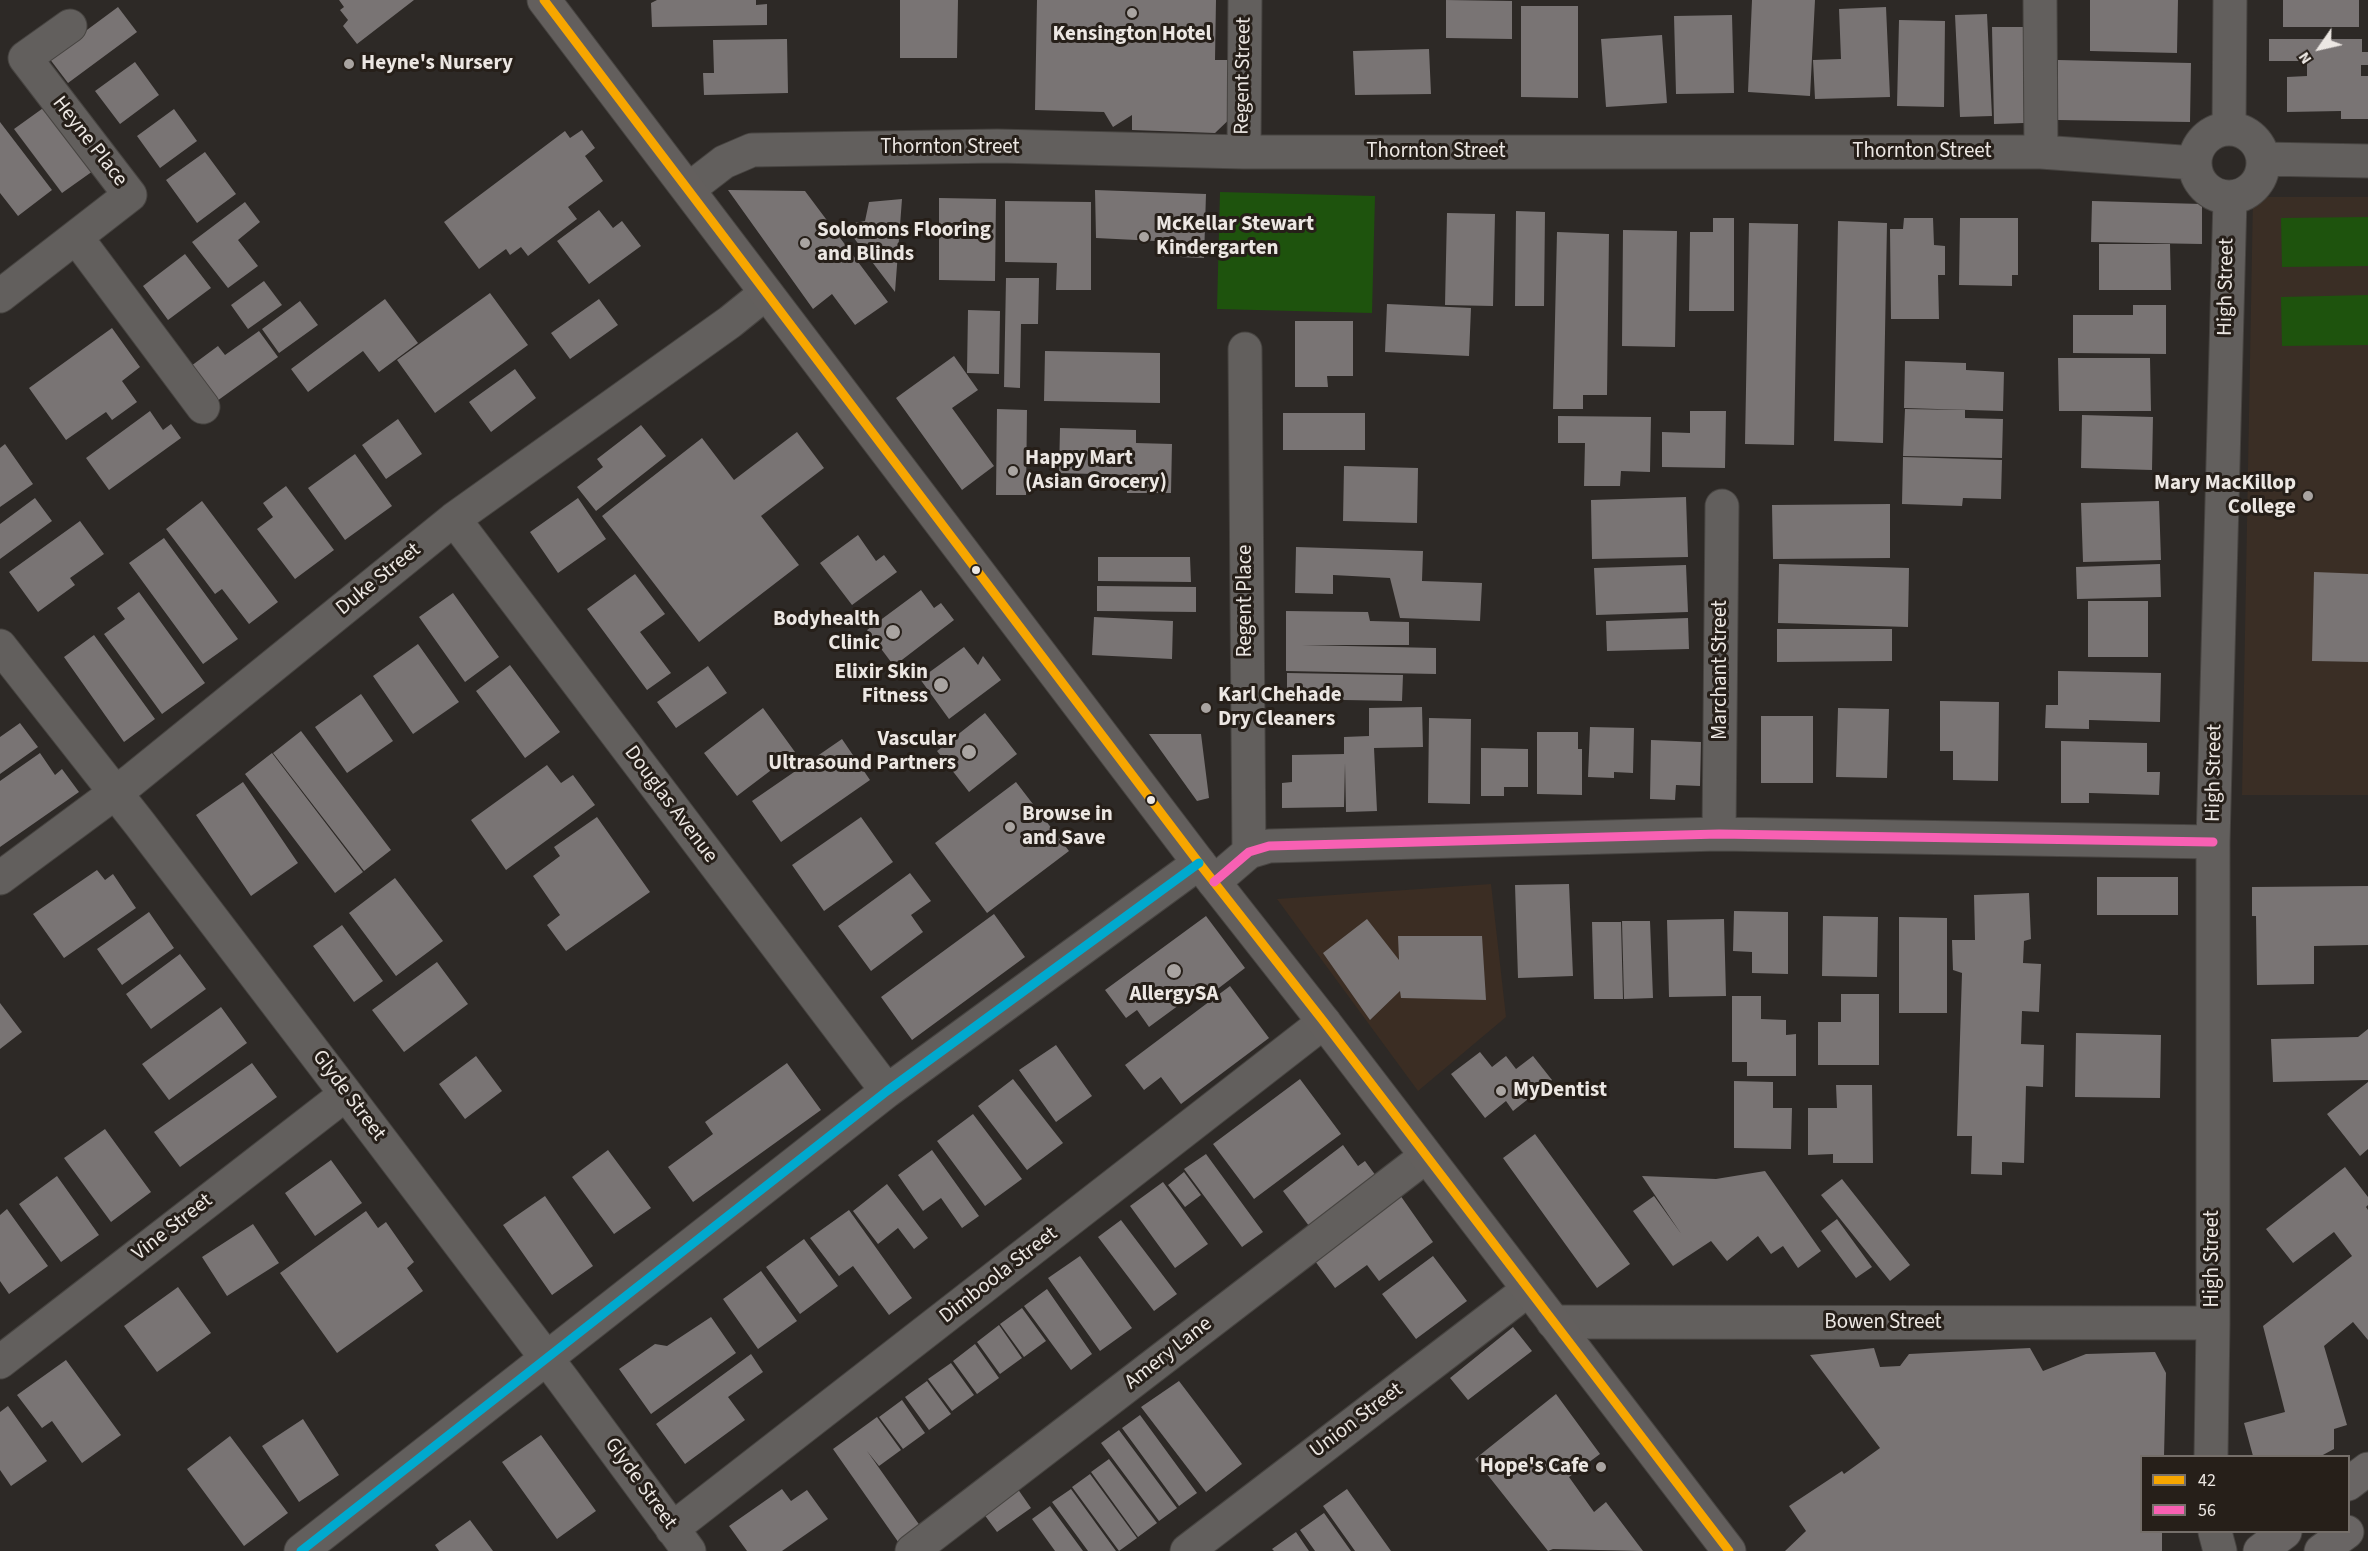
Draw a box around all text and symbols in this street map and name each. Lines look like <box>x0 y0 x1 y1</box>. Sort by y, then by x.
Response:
marker: Kensington Hotel <box>1125 6 1139 20</box>
street label: Regent Street <box>1230 17 1258 135</box>
north arrow <box>2290 18 2350 78</box>
place label: Kensington Hotel <box>1052 22 1212 48</box>
text: N <box>2293 48 2317 69</box>
place label: Heyne's Nursery <box>361 51 513 77</box>
marker: Heyne's Nursery <box>342 57 356 71</box>
street label: Heyne Place <box>46 92 132 192</box>
street label: Thornton Street <box>880 135 1020 161</box>
street label: Thornton Street <box>1366 139 1506 165</box>
street label: Thornton Street <box>1852 139 1992 165</box>
place label: McKellar Stewart Kindergarten <box>1156 212 1314 262</box>
place label: Solomons Flooring and Blinds <box>817 218 991 268</box>
marker: McKellar Stewart Kindergarten <box>1137 230 1151 244</box>
marker: Solomons Flooring and Blinds <box>798 236 812 250</box>
street label: High Street <box>2214 238 2240 336</box>
place label: Happy Mart (Asian Grocery) <box>1025 446 1167 496</box>
marker: Happy Mart (Asian Grocery) <box>1006 464 1020 478</box>
place label: Mary MacKillop College <box>2154 471 2296 521</box>
marker: Mary MacKillop College <box>2301 489 2315 503</box>
street label: Duke Street <box>332 538 426 622</box>
street label: Regent Place <box>1233 545 1259 657</box>
unlabelled marker <box>970 564 982 576</box>
street label: Marchant Street <box>1708 600 1734 740</box>
place label: Bodyhealth Clinic <box>773 607 880 657</box>
marker: Bodyhealth Clinic <box>884 623 902 641</box>
place label: Elixir Skin Fitness <box>835 660 928 710</box>
marker: Elixir Skin Fitness <box>932 676 950 694</box>
place label: Karl Chehade Dry Cleaners <box>1218 683 1342 733</box>
marker: Karl Chehade Dry Cleaners <box>1199 701 1213 715</box>
street label: High Street <box>2202 724 2228 822</box>
place label: Vascular Ultrasound Partners <box>768 727 956 777</box>
street label: Douglas Avenue <box>618 742 722 868</box>
marker: Vascular Ultrasound Partners <box>960 743 978 761</box>
unlabelled marker <box>1145 794 1157 806</box>
place label: Browse in and Save <box>1022 802 1113 852</box>
marker: Browse in and Save <box>1003 820 1017 834</box>
marker: AllergySA <box>1165 962 1183 980</box>
place label: AllergySA <box>1129 982 1219 1008</box>
street label: Glyde Street <box>306 1046 390 1146</box>
place label: MyDentist <box>1513 1078 1607 1104</box>
marker: MyDentist <box>1494 1084 1508 1098</box>
street label: Vine Street <box>128 1189 218 1267</box>
street label: High Street <box>2200 1210 2226 1308</box>
street label: Dimboola Street <box>935 1222 1063 1330</box>
street label: Bowen Street <box>1824 1310 1942 1336</box>
street label: Amery Lane <box>1120 1312 1218 1396</box>
street label: Union Street <box>1306 1378 1408 1464</box>
street label: Glyde Street <box>598 1433 682 1535</box>
place label: Hope's Cafe <box>1480 1454 1589 1480</box>
legend <box>2140 1455 2350 1533</box>
marker: Hope's Cafe <box>1594 1460 1608 1474</box>
text: 42 <box>2198 1468 2216 1493</box>
text: 56 <box>2198 1498 2216 1523</box>

